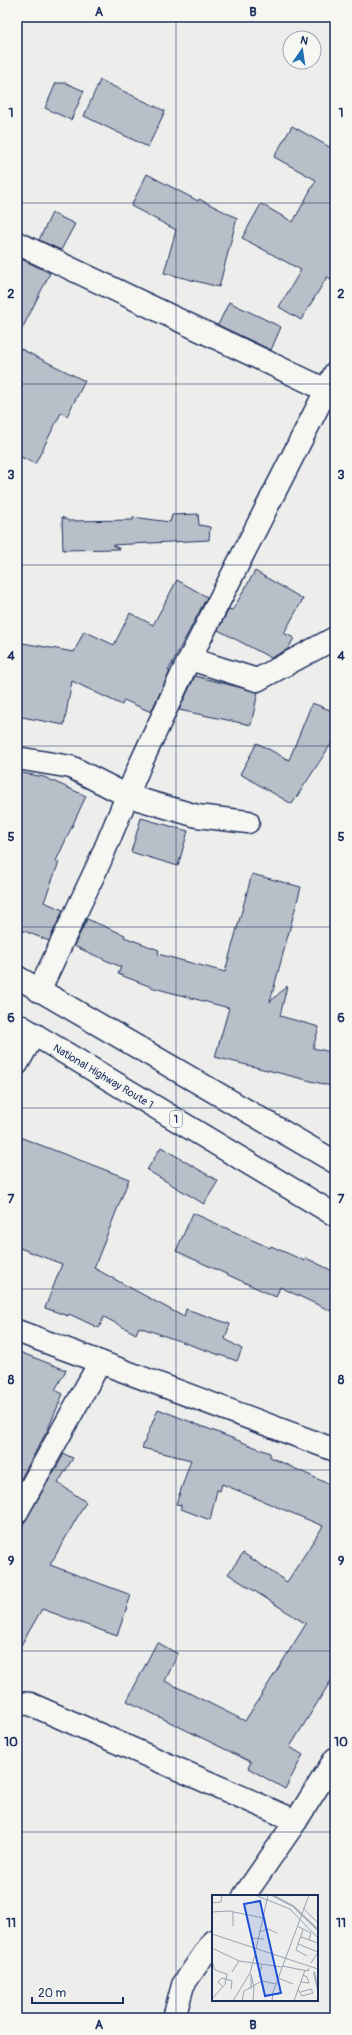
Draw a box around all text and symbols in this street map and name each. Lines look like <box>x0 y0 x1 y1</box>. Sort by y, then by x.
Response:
text: A <box>95 4 104 20</box>
text: B <box>249 4 257 20</box>
north arrow <box>282 30 322 70</box>
text: N <box>299 34 310 48</box>
text: 1 <box>8 105 14 121</box>
text: 1 <box>338 105 344 121</box>
text: 2 <box>7 286 15 302</box>
text: 2 <box>337 286 345 302</box>
text: 3 <box>7 467 15 483</box>
text: 3 <box>337 467 345 483</box>
text: 4 <box>7 648 15 664</box>
text: 4 <box>337 648 345 664</box>
text: 5 <box>7 829 15 845</box>
text: 5 <box>337 829 345 845</box>
text: 6 <box>7 1010 15 1026</box>
text: 6 <box>337 1010 345 1026</box>
street label: National Highway Route 1 <box>51 1041 156 1112</box>
road number: 1 <box>170 1111 182 1127</box>
text: 7 <box>8 1191 15 1207</box>
text: 7 <box>338 1191 345 1207</box>
text: 8 <box>8 1372 15 1388</box>
text: 8 <box>338 1372 345 1388</box>
text: 9 <box>8 1553 15 1569</box>
text: 9 <box>338 1553 345 1569</box>
text: 10 <box>4 1734 18 1750</box>
text: 10 <box>334 1734 348 1750</box>
inset map <box>212 1895 318 2001</box>
text: 11 <box>6 1915 16 1931</box>
text: 11 <box>336 1915 346 1931</box>
scale bar <box>32 1979 123 2005</box>
text: 20 m <box>38 1986 67 2001</box>
text: A <box>95 2017 104 2033</box>
text: B <box>249 2017 257 2033</box>

